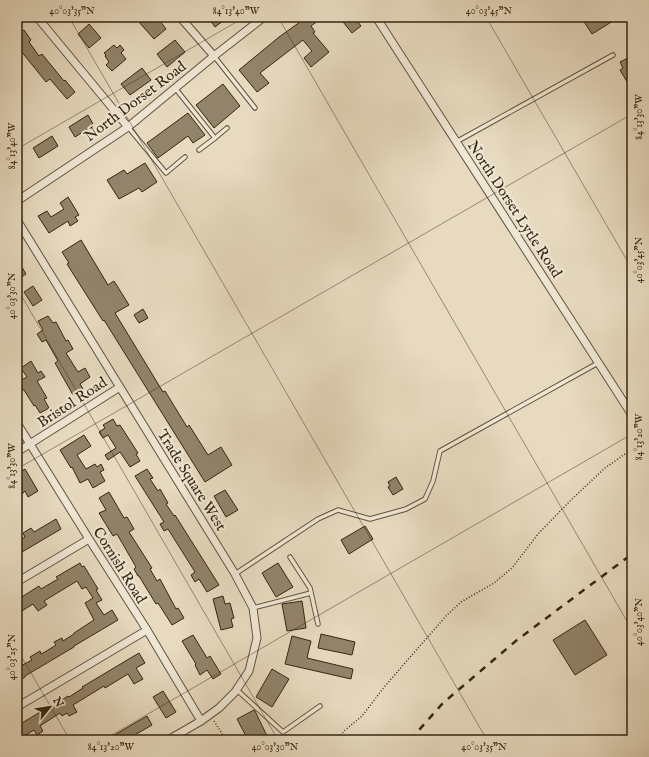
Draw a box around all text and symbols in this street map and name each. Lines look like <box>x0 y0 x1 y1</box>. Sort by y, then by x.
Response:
text: 40°03'35"N <box>49 5 95 18</box>
text: 84°13'40"W <box>213 5 260 18</box>
text: 40°03'45"N <box>466 5 513 18</box>
street label: North Dorset Road <box>81 56 191 146</box>
text: 84°13'30"W <box>633 94 646 140</box>
text: 84°13'40"W <box>6 122 19 169</box>
street label: North Dorset Lytle Road <box>463 137 567 282</box>
text: 40°03'45"N <box>633 236 646 283</box>
text: 40°03'30"N <box>6 272 19 319</box>
street label: Bristol Road <box>34 372 111 432</box>
text: 84°13'20"W <box>633 413 646 460</box>
street label: Trade Square West <box>153 426 230 534</box>
text: 84°13'30"W <box>6 443 19 489</box>
street label: Cornish Road <box>89 523 151 608</box>
text: 40°03'40"N <box>633 598 646 646</box>
text: 40°03'25"N <box>6 634 19 680</box>
north arrow <box>30 687 70 727</box>
text: N <box>49 694 66 711</box>
text: 84°13'20"W <box>88 741 135 754</box>
text: 40°03'30"N <box>252 741 299 754</box>
text: 40°03'35"N <box>461 741 507 754</box>

